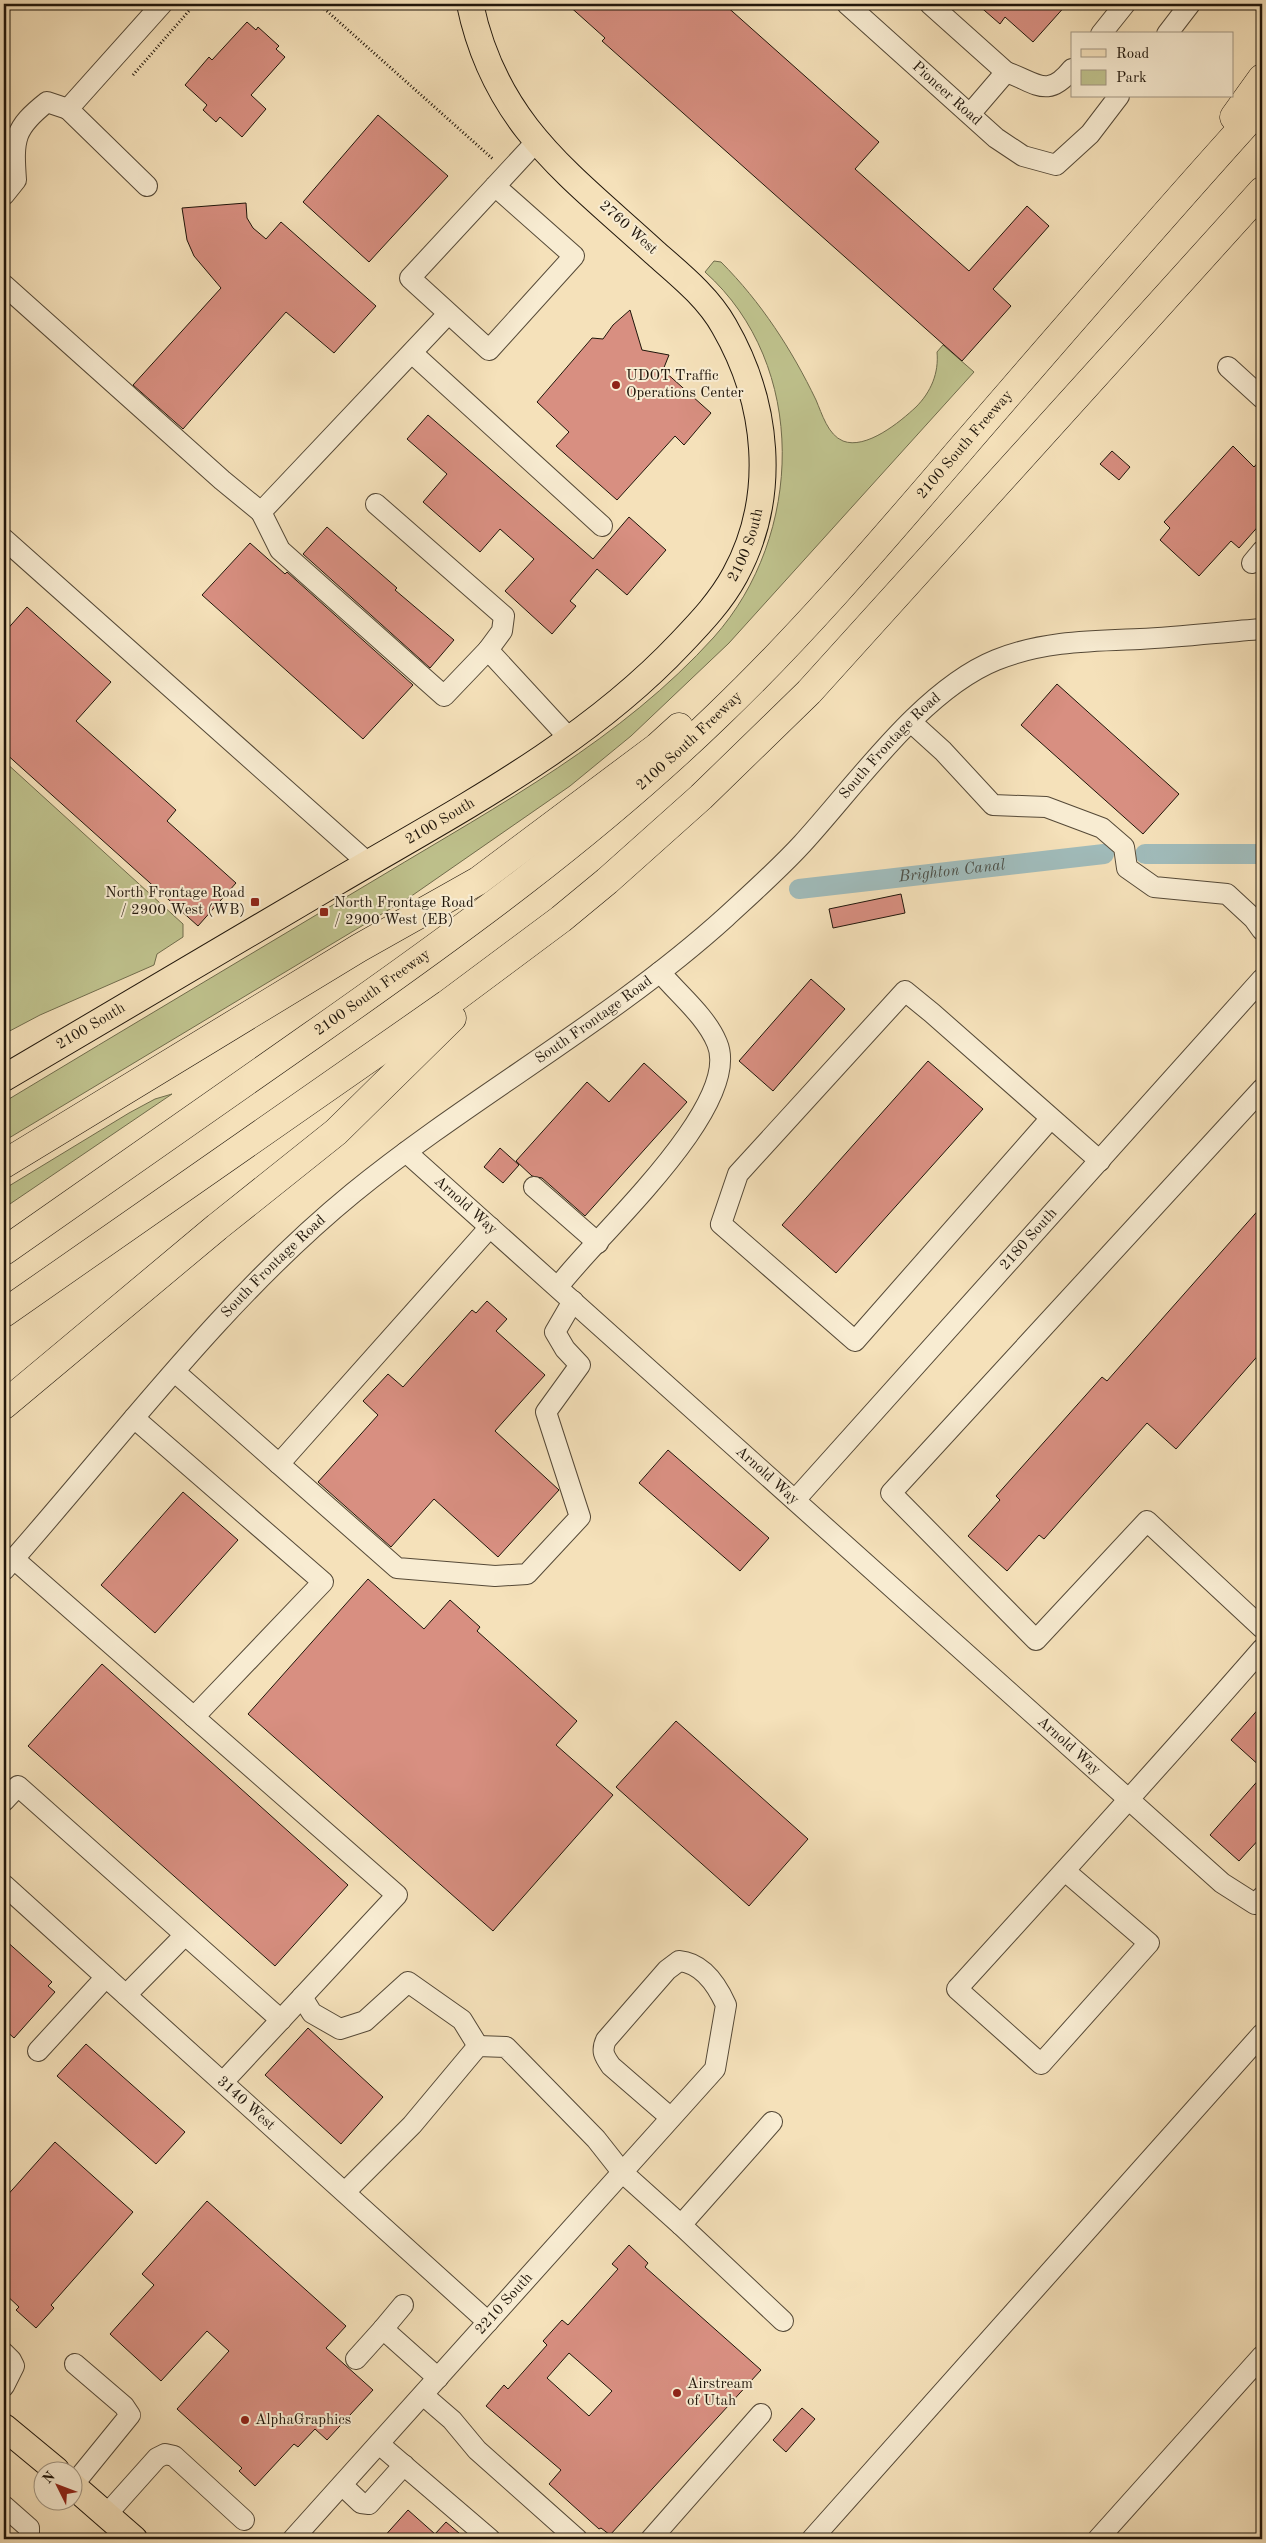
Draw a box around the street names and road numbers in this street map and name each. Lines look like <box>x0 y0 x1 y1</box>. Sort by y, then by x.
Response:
street label: Pioneer Road <box>909 59 984 129</box>
street label: 2760 West <box>596 198 660 258</box>
street label: 2100 South Freeway <box>914 387 1016 502</box>
street label: 2100 South <box>725 507 766 584</box>
street label: 2100 South Freeway <box>634 689 745 793</box>
street label: South Frontage Road <box>837 690 944 802</box>
street label: 2100 South <box>403 795 477 848</box>
street label: 2100 South Freeway <box>312 946 433 1039</box>
street label: South Frontage Road <box>533 973 655 1067</box>
street label: 2100 South <box>54 1000 128 1053</box>
street label: Arnold Way <box>431 1173 500 1237</box>
street label: 2180 South <box>997 1206 1060 1273</box>
street label: South Frontage Road <box>219 1212 329 1321</box>
street label: Arnold Way <box>733 1444 802 1508</box>
street label: Arnold Way <box>1034 1714 1103 1778</box>
street label: 3140 West <box>214 2074 278 2133</box>
street label: 2210 South <box>473 2270 535 2338</box>

